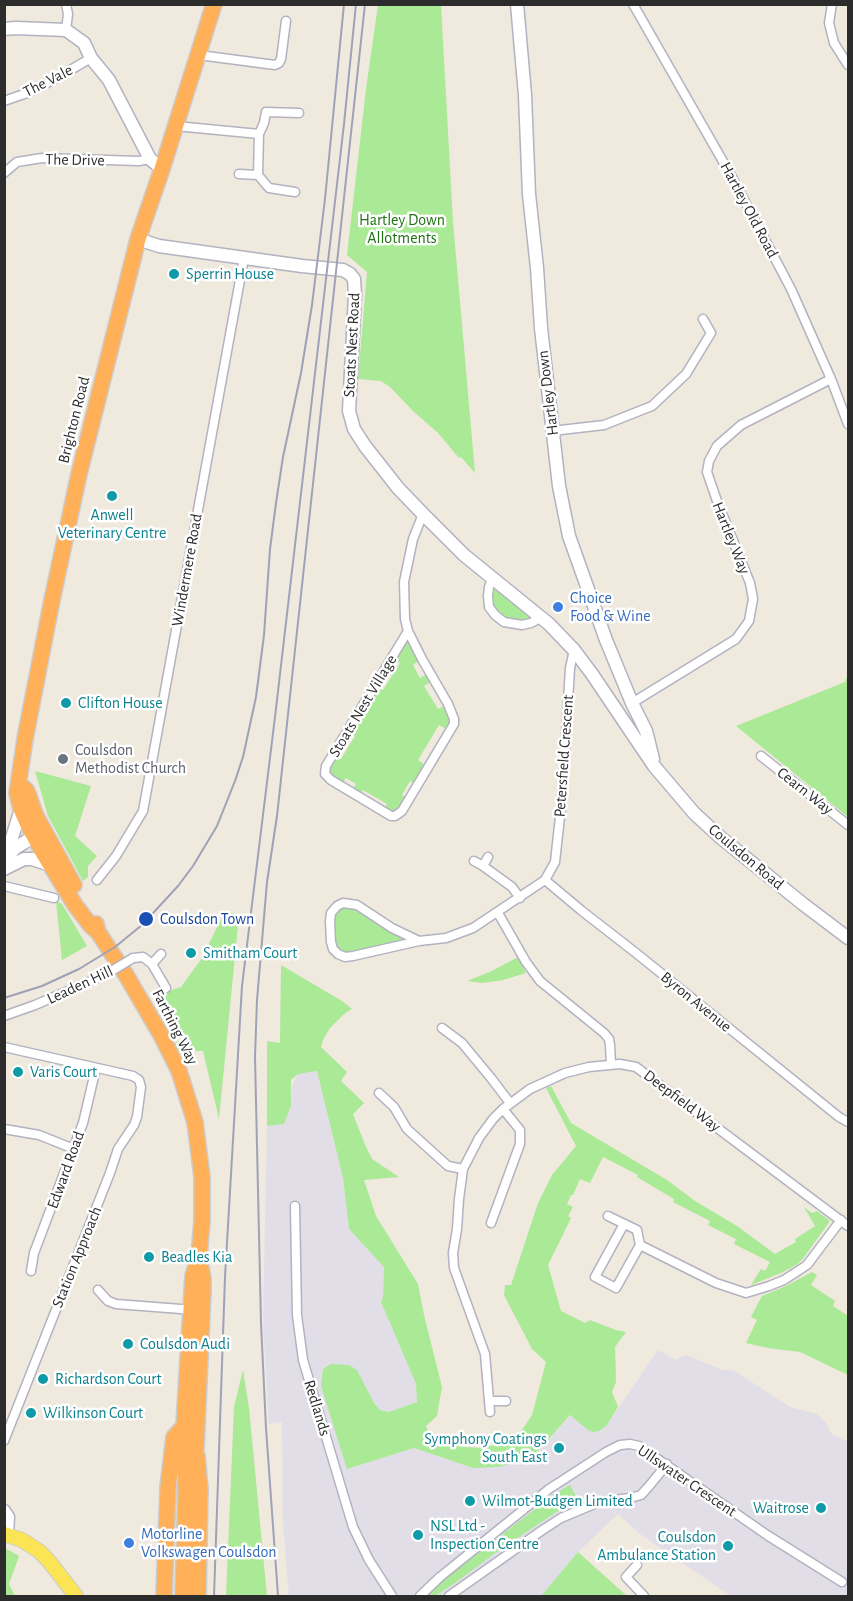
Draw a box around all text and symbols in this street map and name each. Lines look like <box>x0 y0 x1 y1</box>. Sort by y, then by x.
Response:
street label: The Vale <box>20 60 76 102</box>
street label: The Drive <box>45 150 105 170</box>
street label: Hartley Old Road <box>716 159 782 261</box>
park label: Hartley Down Allotments <box>359 210 445 248</box>
place label: Sperrin House <box>186 264 274 284</box>
marker: Sperrin House <box>167 267 181 281</box>
street label: Stoats Nest Road <box>340 292 364 398</box>
street label: Hartley Down <box>533 349 563 437</box>
street label: Brighton Road <box>54 375 94 465</box>
marker: Anwell Veterinary Centre <box>105 489 119 503</box>
street label: Hartley Way <box>708 499 754 577</box>
place label: Anwell Veterinary Centre <box>58 505 166 543</box>
street label: Windermere Road <box>168 512 206 628</box>
place label: Choice Food & Wine <box>570 588 651 626</box>
marker: Choice Food & Wine <box>551 600 565 614</box>
street label: Stoats Nest Village <box>325 651 401 761</box>
place label: Clifton House <box>78 693 163 713</box>
street label: Petersfield Crescent <box>550 694 578 818</box>
marker: Clifton House <box>59 696 73 710</box>
place label: Coulsdon Methodist Church <box>75 740 186 778</box>
marker: Coulsdon Methodist Church <box>56 752 70 766</box>
street label: Cearn Way <box>773 763 837 819</box>
street label: Coulsdon Road <box>704 820 788 894</box>
place label: Coulsdon Town <box>160 909 254 929</box>
marker: Coulsdon Town <box>137 910 155 928</box>
place label: Smitham Court <box>203 943 297 963</box>
marker: Smitham Court <box>184 946 198 960</box>
street label: Leaden Hill <box>44 961 116 1009</box>
street label: Byron Avenue <box>657 968 735 1036</box>
street label: Farthing Way <box>148 986 202 1068</box>
place label: Varis Court <box>30 1062 97 1082</box>
marker: Varis Court <box>11 1065 25 1079</box>
street label: Deepfield Way <box>640 1066 724 1136</box>
street label: Edward Road <box>43 1129 89 1211</box>
street label: Station Approach <box>48 1204 106 1310</box>
place label: Beadles Kia <box>161 1247 232 1267</box>
marker: Beadles Kia <box>142 1250 156 1264</box>
place label: Coulsdon Audi <box>140 1334 230 1354</box>
marker: Coulsdon Audi <box>121 1337 135 1351</box>
place label: Richardson Court <box>55 1369 162 1389</box>
marker: Richardson Court <box>36 1372 50 1386</box>
street label: Redlands <box>299 1378 335 1438</box>
place label: Wilkinson Court <box>43 1403 143 1423</box>
marker: Wilkinson Court <box>24 1406 38 1420</box>
place label: Symphony Coatings South East <box>424 1429 547 1467</box>
marker: Symphony Coatings South East <box>552 1441 566 1455</box>
street label: Ullswater Crescent <box>634 1441 740 1521</box>
place label: Wilmot-Budgen Limited <box>482 1491 633 1511</box>
marker: Wilmot-Budgen Limited <box>463 1494 477 1508</box>
place label: Waitrose <box>753 1498 809 1518</box>
marker: Waitrose <box>814 1501 828 1515</box>
place label: NSL Ltd - Inspection Centre <box>430 1516 539 1554</box>
place label: Motorline Volkswagen Coulsdon <box>141 1524 276 1562</box>
place label: Coulsdon Ambulance Station <box>597 1527 716 1565</box>
marker: NSL Ltd - Inspection Centre <box>411 1528 425 1542</box>
marker: Motorline Volkswagen Coulsdon <box>122 1536 136 1550</box>
marker: Coulsdon Ambulance Station <box>721 1539 735 1553</box>

